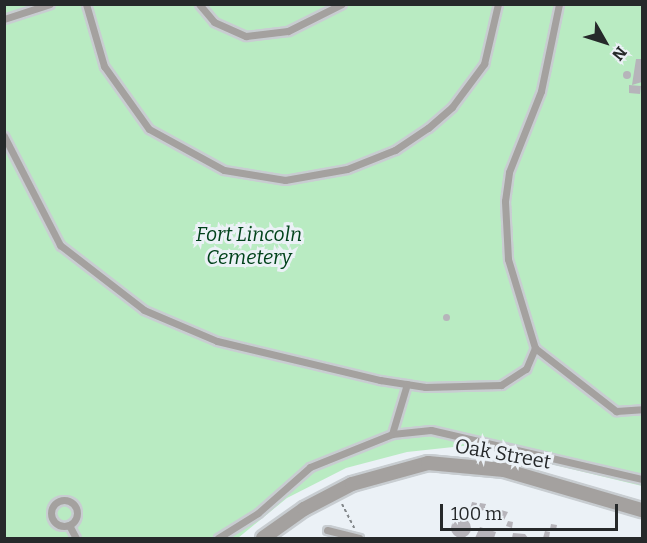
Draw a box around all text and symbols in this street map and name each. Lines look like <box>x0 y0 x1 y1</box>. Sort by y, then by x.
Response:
north arrow <box>575 12 635 72</box>
text: N <box>608 43 631 64</box>
park label: Fort Lincoln Cemetery <box>196 223 302 270</box>
street label: Oak Street <box>453 434 553 474</box>
scale bar <box>443 492 622 530</box>
text: 100 m <box>451 503 502 525</box>

